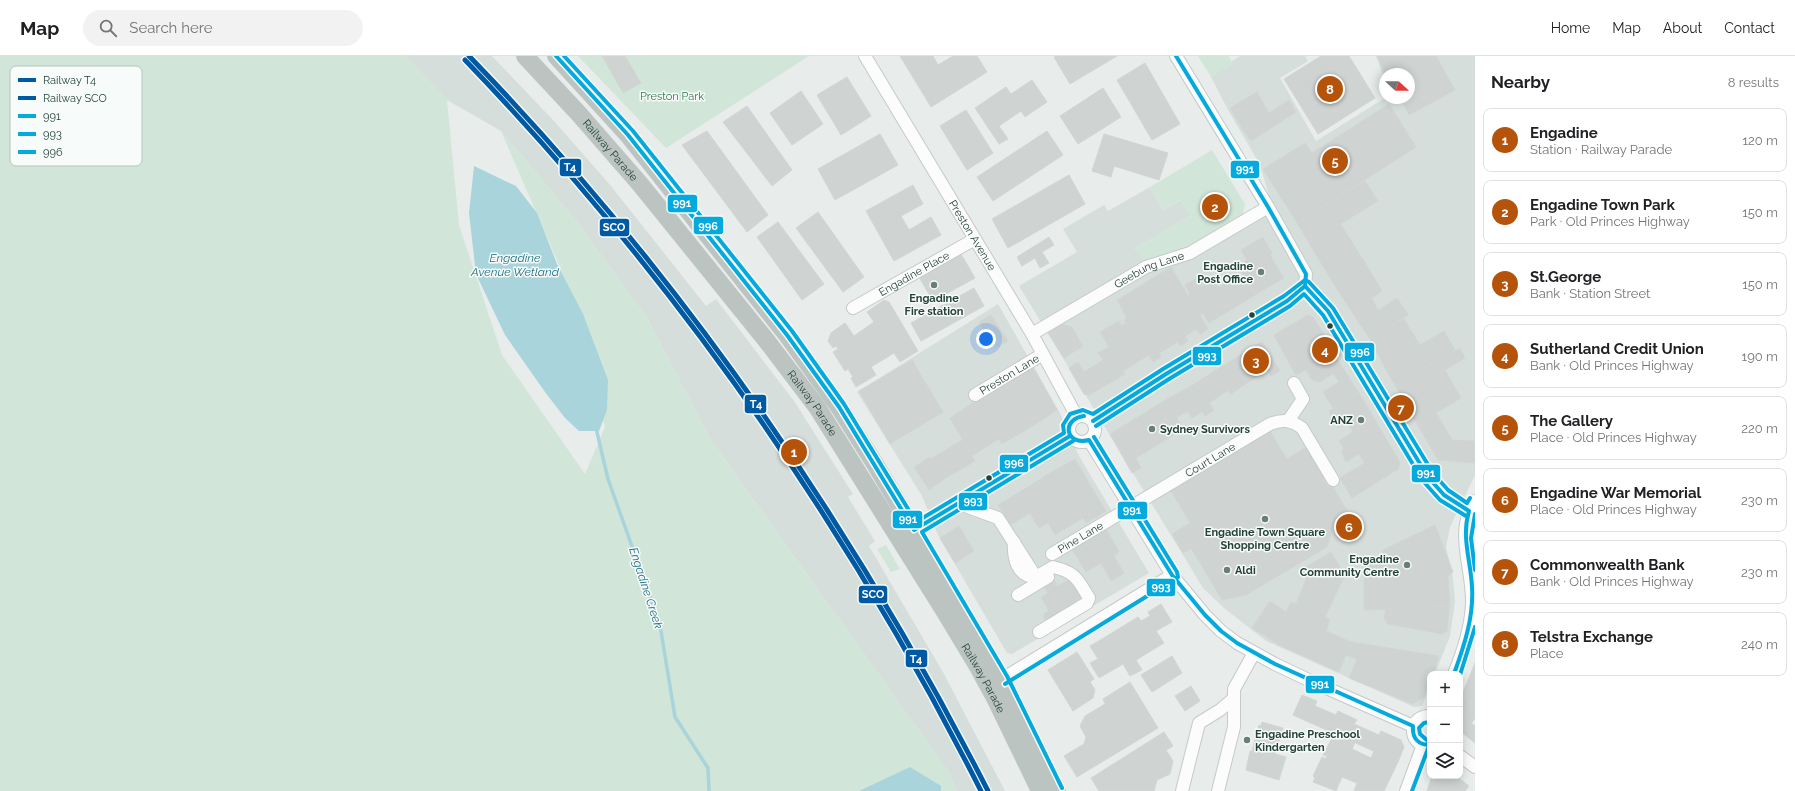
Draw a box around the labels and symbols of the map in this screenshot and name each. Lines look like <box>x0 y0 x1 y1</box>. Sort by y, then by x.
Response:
legend <box>10 66 142 166</box>
north arrow <box>1379 68 1415 104</box>
text: Railway T4 <box>43 74 96 87</box>
pin: 8 <box>1317 74 1343 104</box>
park label: Preston Park <box>640 90 704 103</box>
text: Railway SCO <box>43 92 107 105</box>
text: 991 <box>43 110 61 123</box>
street label: Railway Parade <box>580 117 641 184</box>
text: 993 <box>43 128 62 141</box>
text: 996 <box>43 146 63 159</box>
pin: 5 <box>1322 146 1348 176</box>
line badge: T4 <box>559 158 582 177</box>
line badge: 991 <box>1230 160 1260 179</box>
text: T4 <box>564 161 576 174</box>
text: 991 <box>1236 163 1255 176</box>
pin: 2 <box>1202 192 1228 222</box>
line badge: 991 <box>667 194 698 213</box>
text: 991 <box>673 197 692 210</box>
street label: Preston Avenue <box>946 198 999 273</box>
line badge: 996 <box>693 216 724 235</box>
line badge: SCO <box>599 218 630 237</box>
text: 996 <box>698 220 718 233</box>
text: SCO <box>603 221 625 234</box>
street label: Engadine Place <box>876 248 952 299</box>
street label: Geebung Lane <box>1112 249 1186 291</box>
water label: Engadine Avenue Wetland <box>470 251 560 279</box>
place label: Engadine Post Office <box>1197 260 1253 286</box>
marker: Engadine Post Office <box>1256 267 1266 277</box>
marker: Engadine Fire station <box>929 280 939 290</box>
place label: Engadine Fire station <box>905 292 964 318</box>
unlabelled marker <box>1247 310 1257 320</box>
unlabelled marker <box>1325 321 1335 331</box>
your location <box>976 329 996 349</box>
pin: 4 <box>1312 335 1338 365</box>
line badge: 996 <box>1344 342 1375 362</box>
line badge: 993 <box>1192 346 1222 366</box>
pin: 3 <box>1243 346 1269 376</box>
text: 996 <box>1350 346 1370 359</box>
text: 993 <box>1197 350 1217 363</box>
street label: Preston Lane <box>977 351 1042 397</box>
street label: Railway Parade <box>785 368 840 439</box>
pin: 7 <box>1388 393 1414 423</box>
line badge: T4 <box>744 394 767 414</box>
text: T4 <box>750 398 762 411</box>
place label: ANZ <box>1330 414 1353 427</box>
marker: ANZ <box>1356 415 1366 425</box>
place label: Sydney Survivors <box>1160 423 1250 436</box>
marker: Sydney Survivors <box>1147 424 1157 434</box>
pin: 1 <box>781 437 807 467</box>
street label: Court Lane <box>1183 439 1238 480</box>
line badge: 996 <box>999 454 1029 473</box>
text: 996 <box>1004 457 1024 470</box>
line badge: 991 <box>1411 464 1441 483</box>
text: 991 <box>1417 467 1436 480</box>
unlabelled marker <box>984 473 994 483</box>
line badge: 993 <box>958 492 988 511</box>
text: 993 <box>963 495 983 508</box>
line badge: 991 <box>1117 501 1148 520</box>
text: 991 <box>1123 504 1142 517</box>
line badge: 991 <box>892 510 923 529</box>
pin: 6 <box>1336 512 1362 542</box>
text: 991 <box>899 513 918 526</box>
marker: Engadine Town Square Shopping Centre <box>1260 514 1270 524</box>
street label: Pine Lane <box>1055 518 1106 556</box>
place label: Engadine Town Square Shopping Centre <box>1205 526 1326 552</box>
water label: Engadine Creek <box>626 545 666 631</box>
place label: Engadine Community Centre <box>1300 553 1399 579</box>
marker: Engadine Community Centre <box>1402 560 1412 570</box>
place label: Aldi <box>1235 564 1256 577</box>
marker: Aldi <box>1222 565 1232 575</box>
line badge: 993 <box>1146 578 1176 597</box>
text: 993 <box>1151 581 1171 594</box>
line badge: SCO <box>858 585 888 604</box>
text: SCO <box>862 588 884 601</box>
street label: Railway Parade <box>959 641 1008 715</box>
line badge: T4 <box>905 649 928 668</box>
text: T4 <box>910 653 922 666</box>
line badge: 991 <box>1305 675 1335 694</box>
text: 991 <box>1311 678 1330 691</box>
place label: Engadine Preschool Kindergarten <box>1255 728 1361 754</box>
marker: Engadine Preschool Kindergarten <box>1242 735 1252 745</box>

